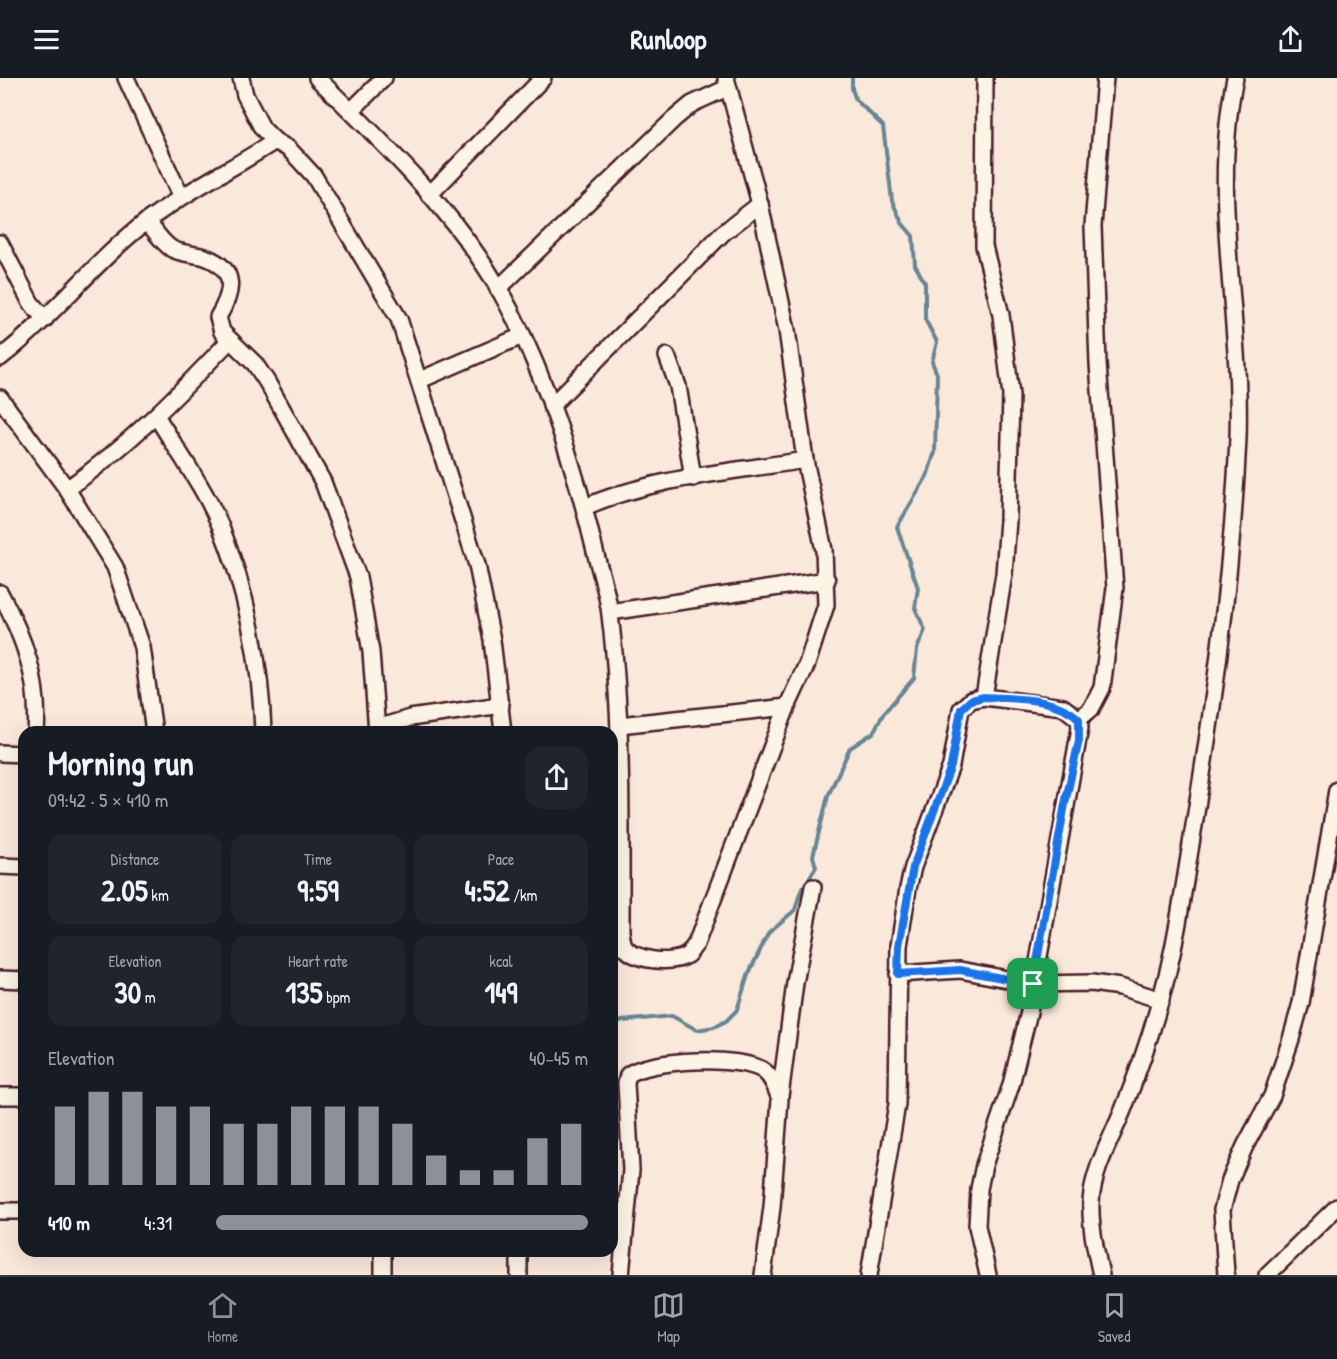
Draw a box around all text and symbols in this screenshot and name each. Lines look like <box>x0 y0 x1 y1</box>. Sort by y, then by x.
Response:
text: Runloop <box>631 21 706 57</box>
icon: menu <box>30 23 63 56</box>
icon: share <box>1274 23 1307 56</box>
text: Morning run <box>48 741 194 785</box>
button: share <box>525 746 588 809</box>
text: 09:42 · 5 × 410 m <box>48 786 168 813</box>
text: Distance <box>111 848 159 870</box>
text: Time <box>304 848 332 870</box>
text: Pace <box>488 848 514 870</box>
text: 2.05 <box>101 870 148 910</box>
text: 9:59 <box>297 870 339 910</box>
text: 4:52 <box>465 870 509 910</box>
text: km <box>148 884 169 906</box>
text: /km <box>509 884 537 906</box>
text: Elevation <box>108 950 162 972</box>
text: Heart rate <box>288 950 348 972</box>
text: kcal <box>489 950 513 972</box>
pin <box>1007 958 1058 1009</box>
icon: arrive <box>1016 967 1049 1000</box>
text: 30 <box>114 972 141 1012</box>
text: 135 <box>285 972 323 1012</box>
text: 149 <box>484 972 518 1012</box>
text: m <box>141 986 156 1008</box>
text: bpm <box>323 986 351 1008</box>
text: Elevation <box>48 1044 114 1071</box>
text: 40–45 m <box>529 1044 588 1071</box>
text: 410 m <box>48 1209 90 1236</box>
text: 4:31 <box>144 1209 172 1236</box>
tab: Home <box>206 1289 239 1347</box>
tab: Map <box>652 1289 685 1347</box>
tab: Saved <box>1098 1289 1131 1347</box>

